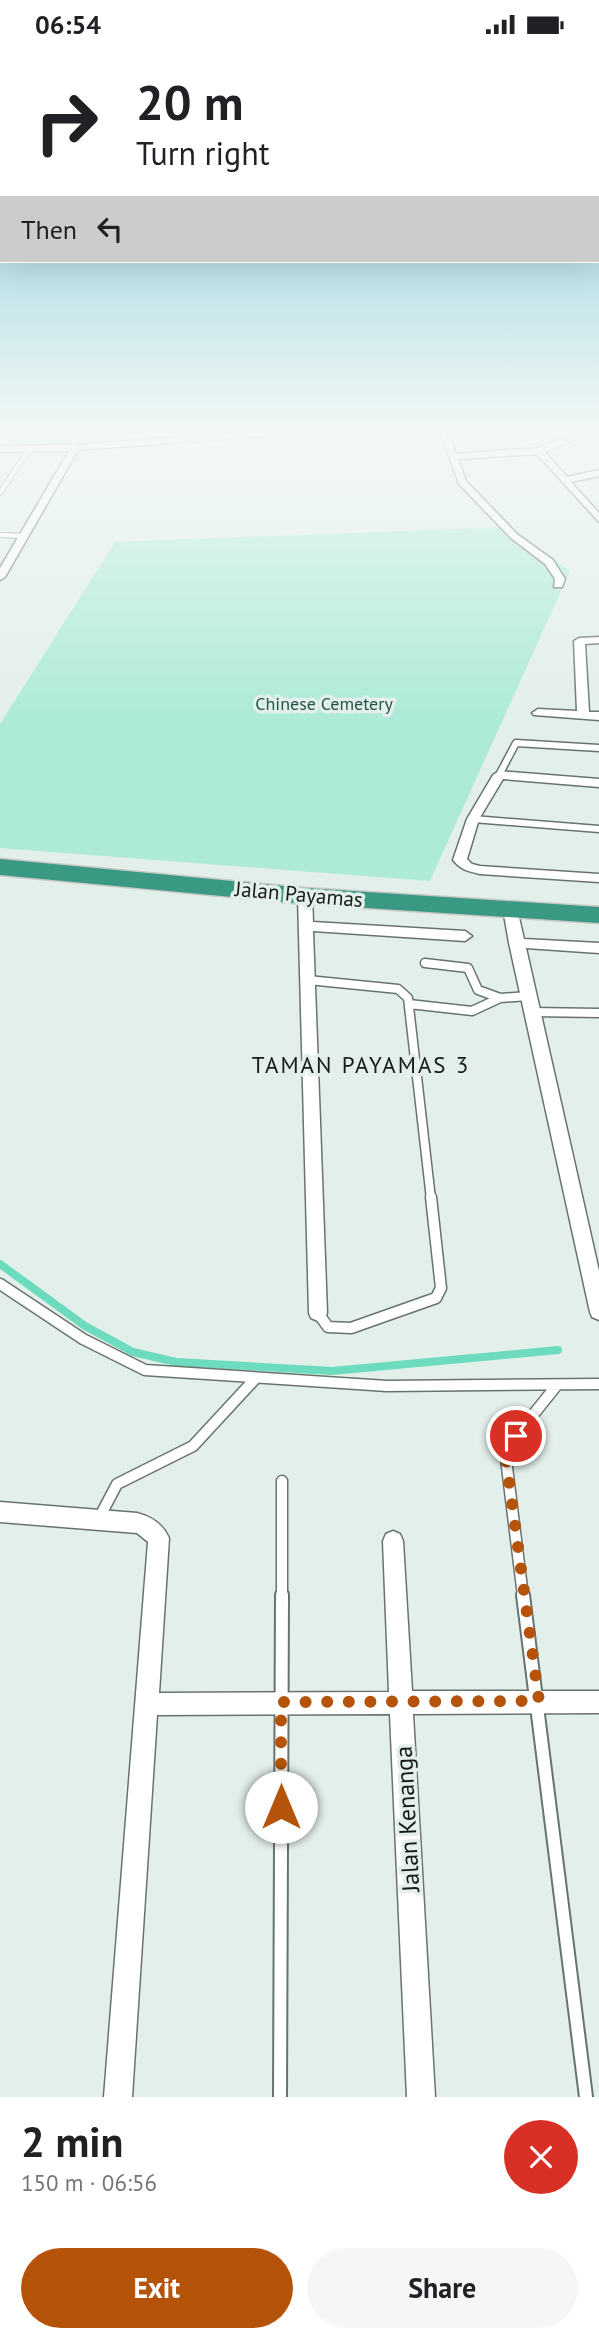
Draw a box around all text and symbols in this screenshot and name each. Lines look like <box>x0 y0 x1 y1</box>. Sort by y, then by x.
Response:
text: 06:54 <box>35 8 101 41</box>
text: 20 m <box>136 70 243 134</box>
icon: right <box>21 77 112 168</box>
text: Turn right <box>136 132 270 174</box>
icon: left <box>91 210 129 248</box>
text: Then <box>21 213 77 246</box>
park label: Chinese Cemetery <box>255 692 393 715</box>
street label: Jalan Payamas <box>233 875 364 913</box>
district label: TAMAN PAYAMAS 3 <box>252 1050 470 1079</box>
pin <box>486 1406 546 1466</box>
icon: arrive <box>497 1417 535 1455</box>
street label: Jalan Kenanga <box>388 1745 426 1894</box>
position arrow <box>244 1770 318 1844</box>
text: 2 min <box>21 2114 123 2169</box>
button: close <box>504 2120 578 2194</box>
text: 150 m · 06:56 <box>21 2168 157 2197</box>
button: Exit <box>21 2248 293 2328</box>
button: Share <box>307 2248 578 2328</box>

